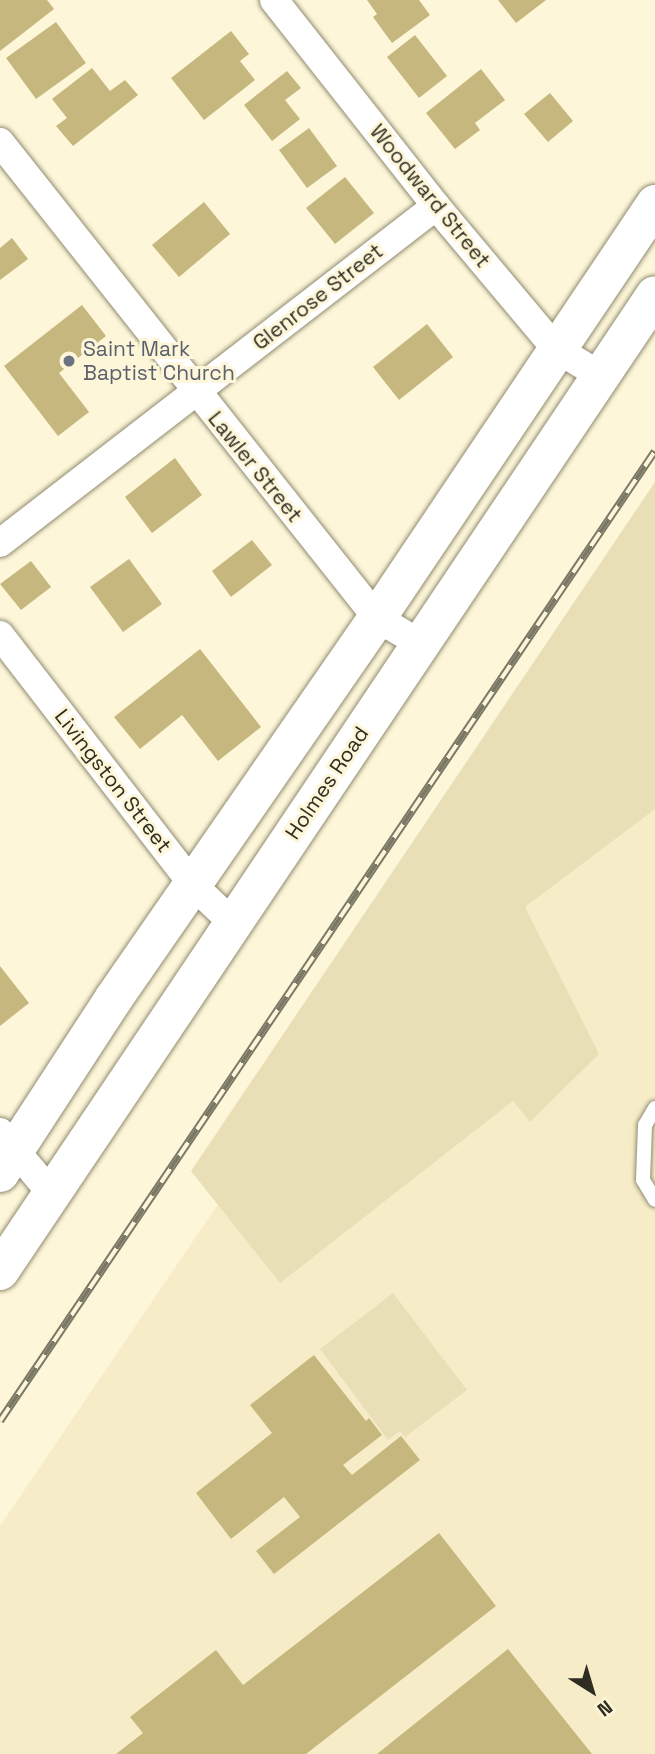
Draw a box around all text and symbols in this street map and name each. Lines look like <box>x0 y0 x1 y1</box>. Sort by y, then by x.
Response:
street label: Woodward Street <box>365 119 495 273</box>
street label: Glenrose Street <box>248 238 388 356</box>
place label: Saint Mark Baptist Church <box>83 336 235 386</box>
marker: Saint Mark Baptist Church <box>61 353 77 369</box>
street label: Lawler Street <box>203 407 307 527</box>
street label: Livingston Street <box>49 704 177 858</box>
street label: Holmes Road <box>280 722 374 844</box>
north arrow <box>557 1656 627 1726</box>
text: N <box>592 1694 618 1722</box>

